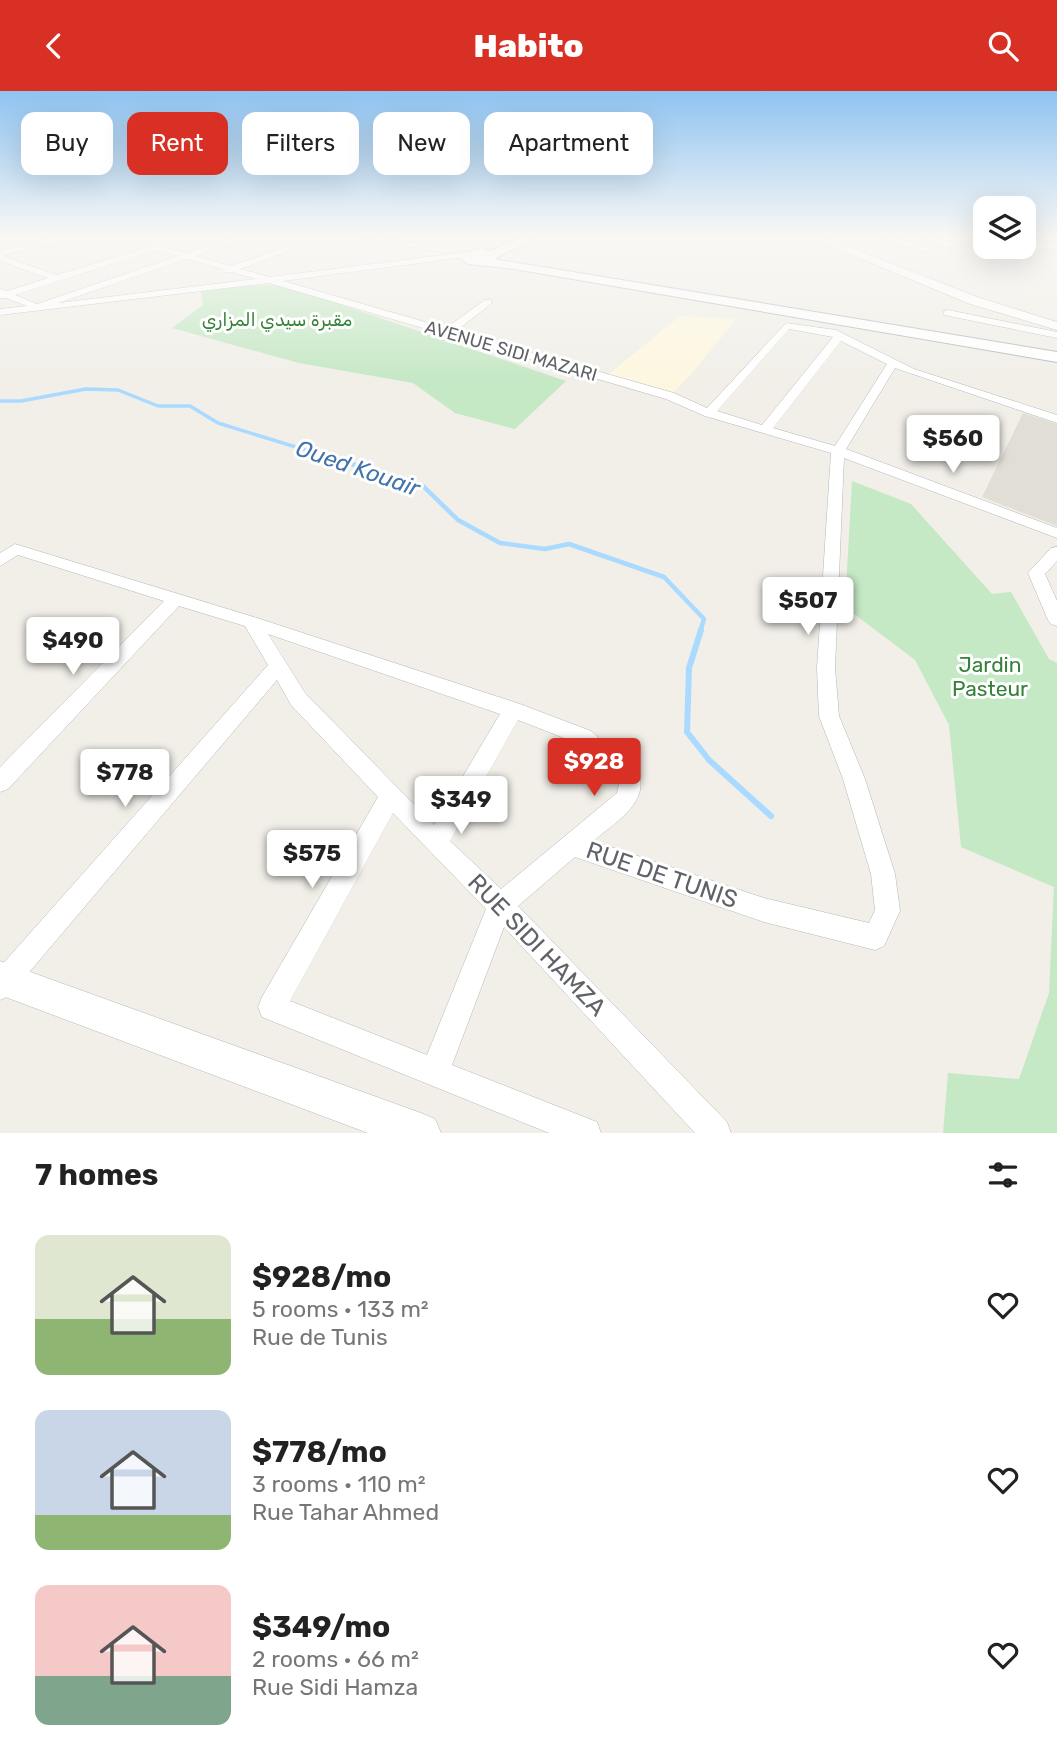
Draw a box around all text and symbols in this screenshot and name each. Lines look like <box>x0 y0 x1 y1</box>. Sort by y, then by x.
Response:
icon: back <box>35 27 73 65</box>
text: Habito <box>473 27 584 65</box>
icon: search <box>984 27 1022 65</box>
chip: Buy <box>21 112 113 175</box>
chip: Rent <box>127 112 228 175</box>
chip: Filters <box>242 112 359 175</box>
chip: New <box>373 112 470 175</box>
chip: Apartment <box>484 112 653 175</box>
map controls <box>973 196 1036 259</box>
button: layers <box>973 196 1036 259</box>
park label: مقبرة سيدي المزاري <box>202 309 352 332</box>
street label: AVENUE SIDI MAZARI <box>422 316 600 386</box>
pin: $560 <box>912 415 994 475</box>
text: $560 <box>923 424 983 452</box>
water label: Oued Kouair <box>292 434 425 503</box>
pin: $507 <box>767 577 849 637</box>
text: $507 <box>778 586 838 614</box>
pin: $490 <box>32 617 114 677</box>
text: $490 <box>42 626 104 654</box>
park label: Jardin Pasteur <box>952 652 1028 701</box>
pin: $928 <box>553 739 635 798</box>
text: $928 <box>564 747 624 775</box>
pin: $778 <box>84 749 166 809</box>
text: $778 <box>96 758 154 786</box>
pin: $349 <box>420 777 502 836</box>
text: $349 <box>431 785 491 813</box>
pin: $575 <box>271 831 353 890</box>
street label: RUE DE TUNIS <box>583 836 741 914</box>
text: $575 <box>283 839 341 867</box>
street label: RUE SIDI HAMZA <box>462 868 612 1022</box>
icon: filters <box>984 1156 1022 1194</box>
text: 7 homes <box>35 1157 158 1193</box>
text: $928/mo <box>252 1259 391 1295</box>
icon: home <box>91 1263 175 1347</box>
icon: heart <box>984 1286 1022 1324</box>
text: 5 rooms · 133 m² <box>252 1295 429 1323</box>
text: Rue de Tunis <box>252 1323 388 1351</box>
text: $778/mo <box>252 1434 387 1470</box>
icon: home <box>91 1438 175 1522</box>
icon: heart <box>984 1461 1022 1499</box>
text: 3 rooms · 110 m² <box>252 1470 426 1498</box>
text: Rue Tahar Ahmed <box>252 1498 439 1526</box>
text: $349/mo <box>252 1609 390 1645</box>
icon: home <box>91 1613 175 1697</box>
icon: heart <box>984 1636 1022 1674</box>
text: 2 rooms · 66 m² <box>252 1645 419 1673</box>
text: Rue Sidi Hamza <box>252 1673 418 1701</box>

